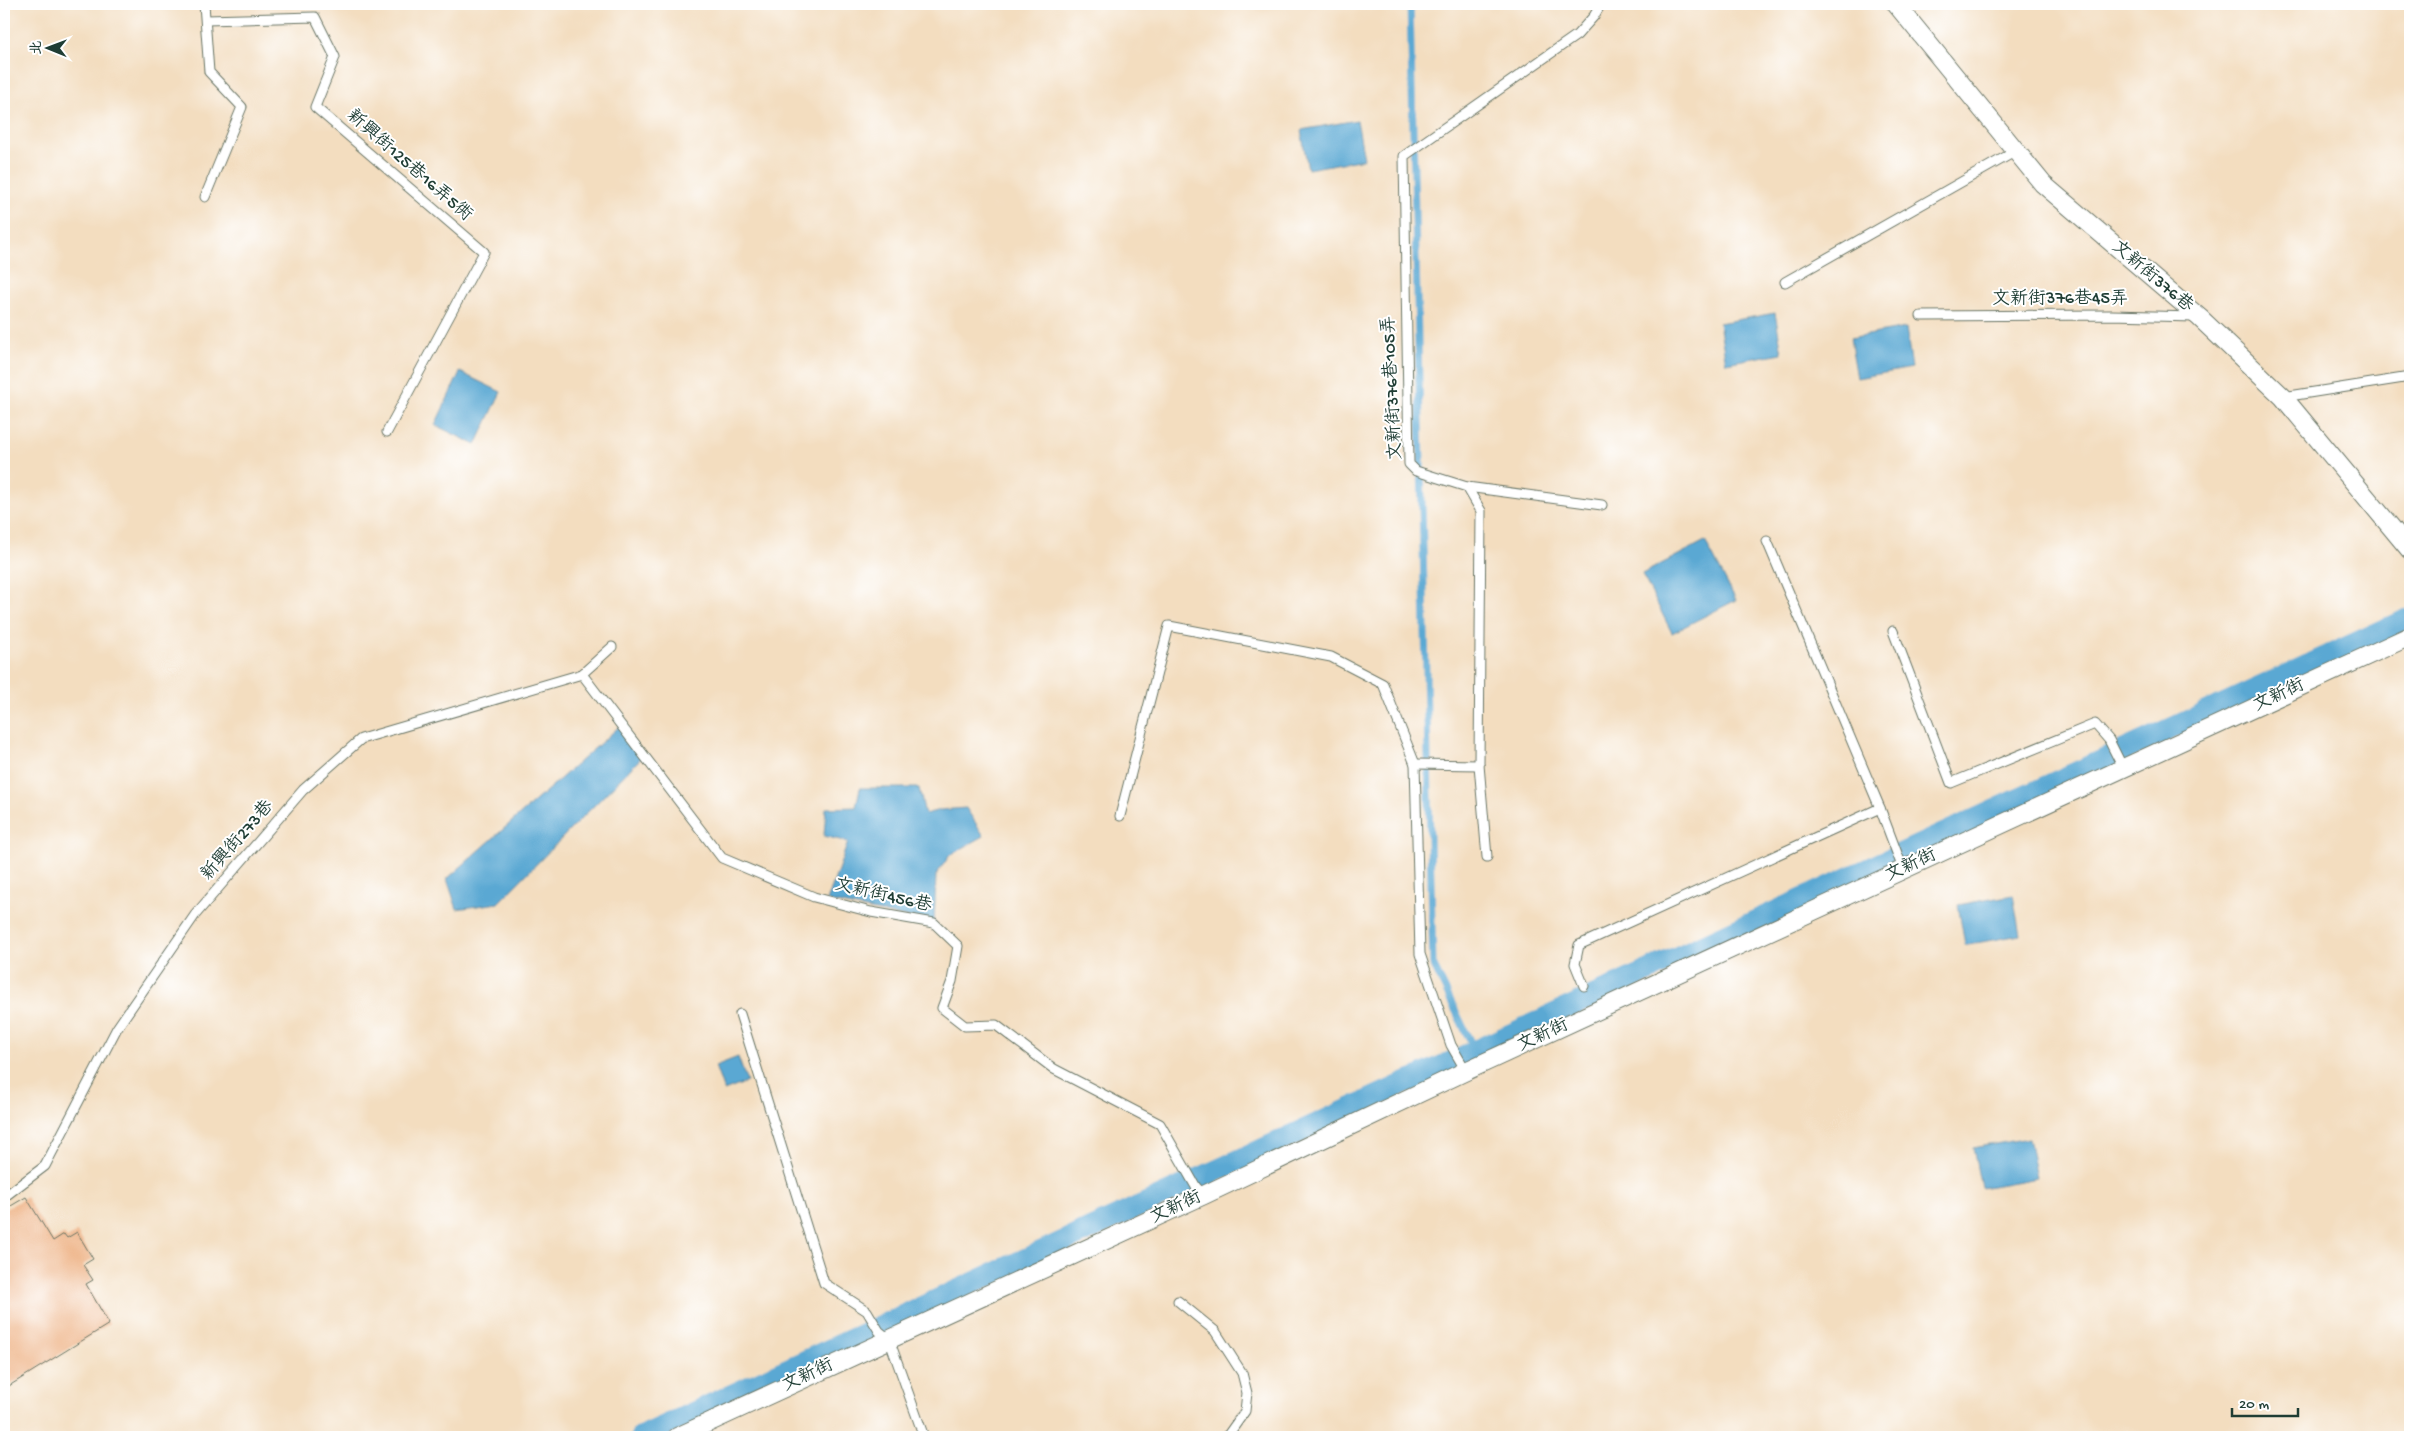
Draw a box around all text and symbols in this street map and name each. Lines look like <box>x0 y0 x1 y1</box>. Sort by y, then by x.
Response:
north arrow <box>22 22 72 72</box>
text: 北 <box>29 41 46 55</box>
street label: 新興街125巷16弄5衖 <box>342 105 477 226</box>
street label: 文新街376巷 <box>2107 236 2198 317</box>
street label: 文新街376巷45弄 <box>1992 288 2128 310</box>
street label: 文新街376巷105弄 <box>1378 315 1407 461</box>
street label: 文新街 <box>2250 674 2308 717</box>
street label: 新興街273巷 <box>197 796 279 885</box>
street label: 文新街 <box>1882 844 1940 887</box>
street label: 文新街456巷 <box>832 874 934 917</box>
street label: 文新街 <box>1514 1014 1572 1057</box>
street label: 文新街 <box>1147 1186 1205 1229</box>
street label: 文新街 <box>779 1354 837 1397</box>
scale bar <box>2232 1386 2298 1418</box>
text: 20 m <box>2239 1396 2269 1414</box>

